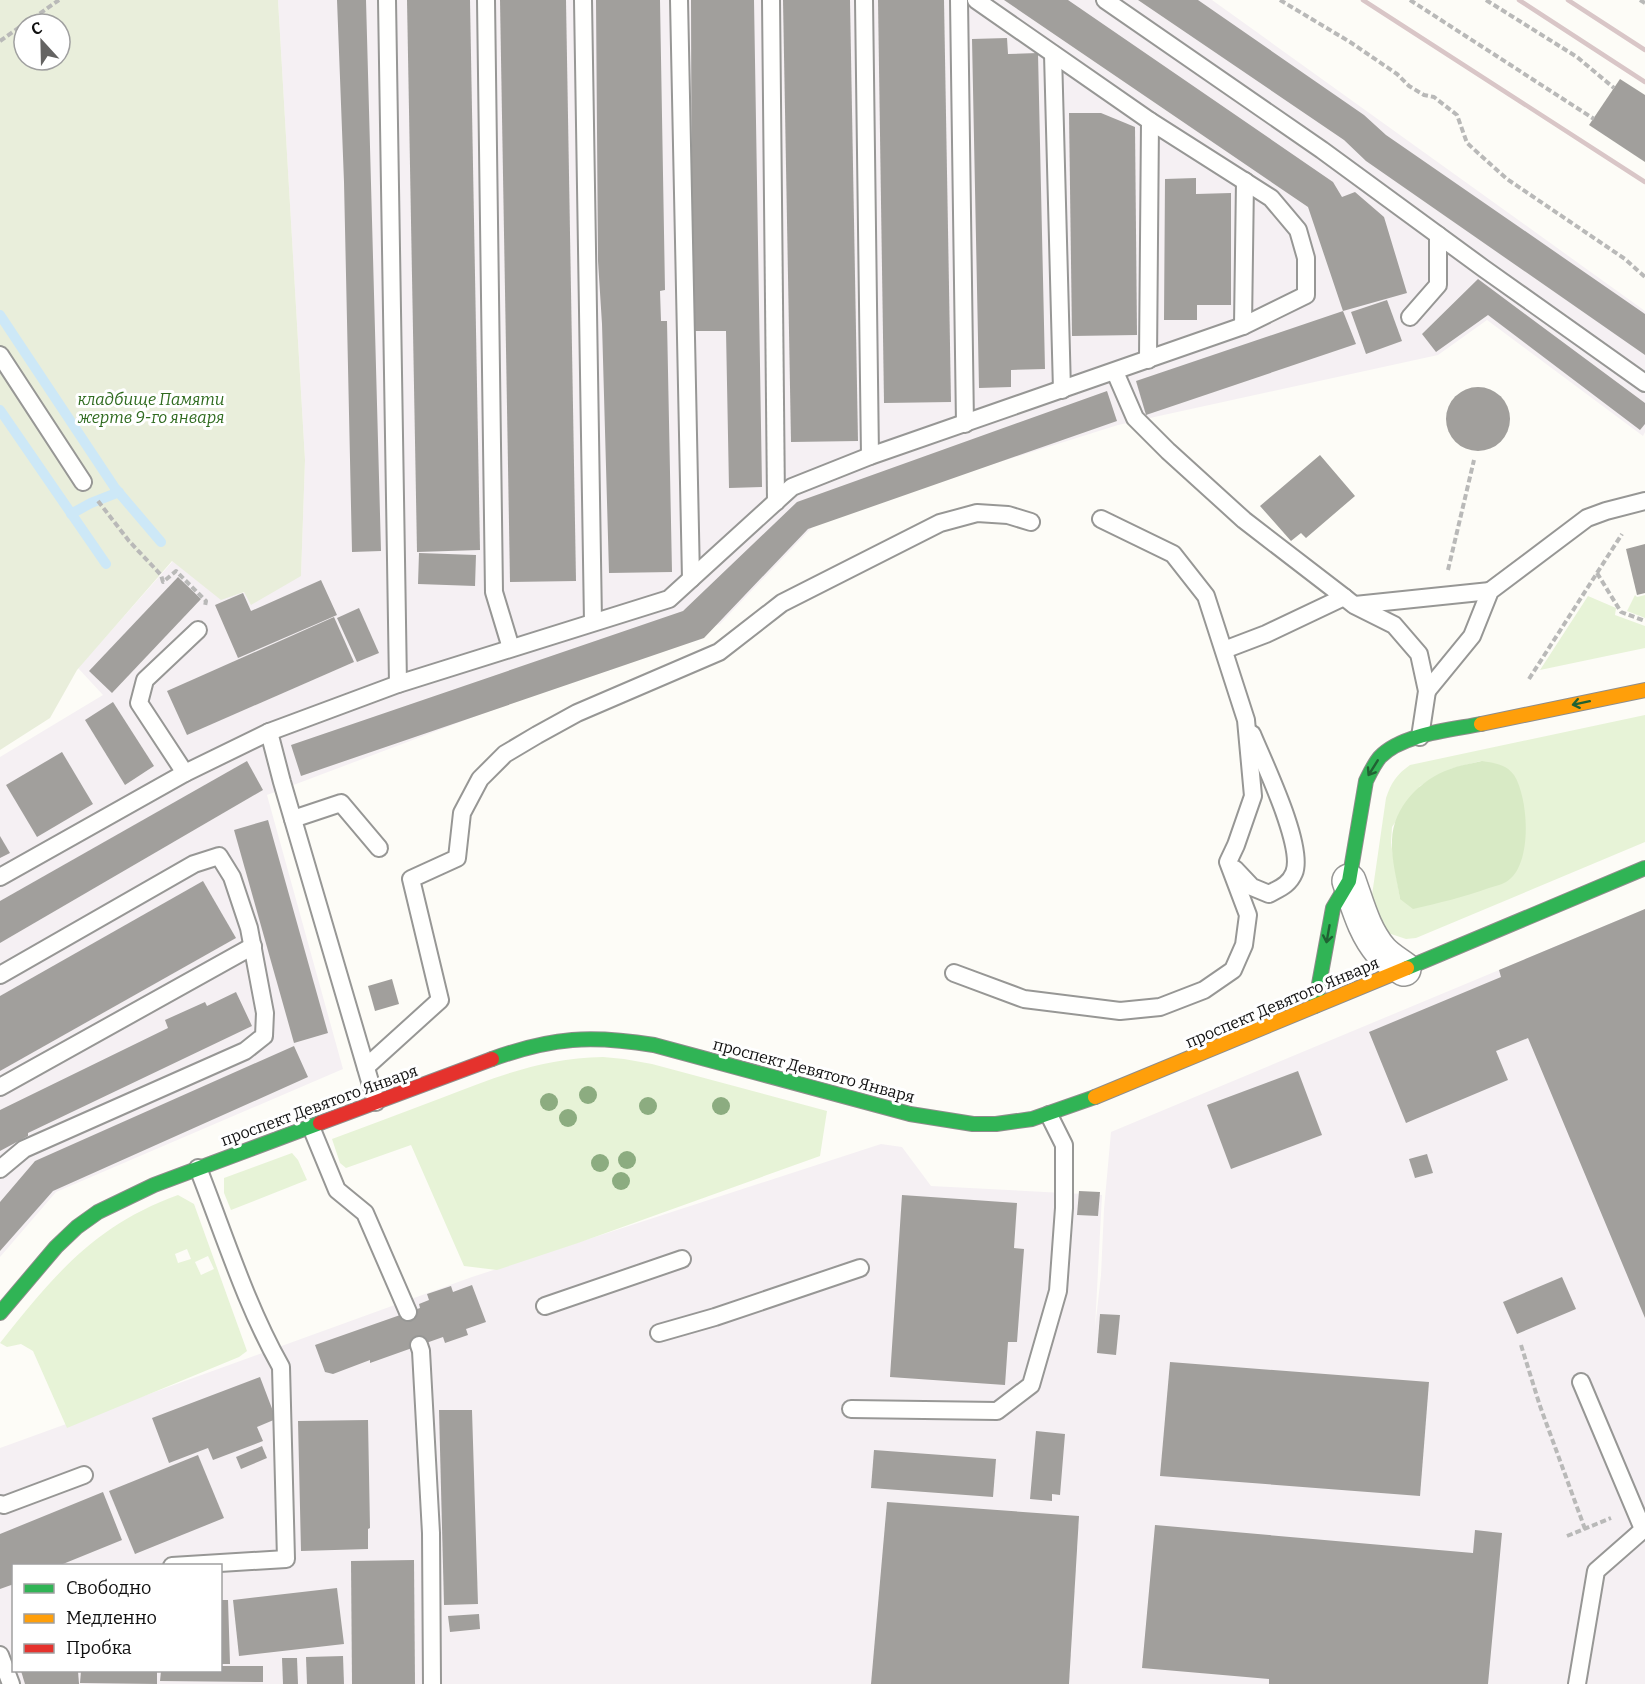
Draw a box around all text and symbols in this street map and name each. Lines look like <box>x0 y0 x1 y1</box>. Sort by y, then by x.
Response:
north arrow <box>12 12 72 72</box>
text: С <box>28 18 45 39</box>
park label: кладбище Памяти жертв 9-го января <box>77 390 225 427</box>
one-way arrow <box>1572 698 1591 709</box>
one-way arrow <box>1367 759 1379 776</box>
one-way arrow <box>1322 924 1333 944</box>
street label: проспект Девятого Января <box>1183 953 1382 1052</box>
street label: проспект Девятого Января <box>711 1034 917 1107</box>
street label: проспект Девятого Января <box>218 1061 420 1150</box>
legend <box>12 1564 222 1672</box>
text: Свободно <box>66 1577 151 1599</box>
text: Медленно <box>66 1607 157 1629</box>
text: Пробка <box>66 1637 132 1659</box>

